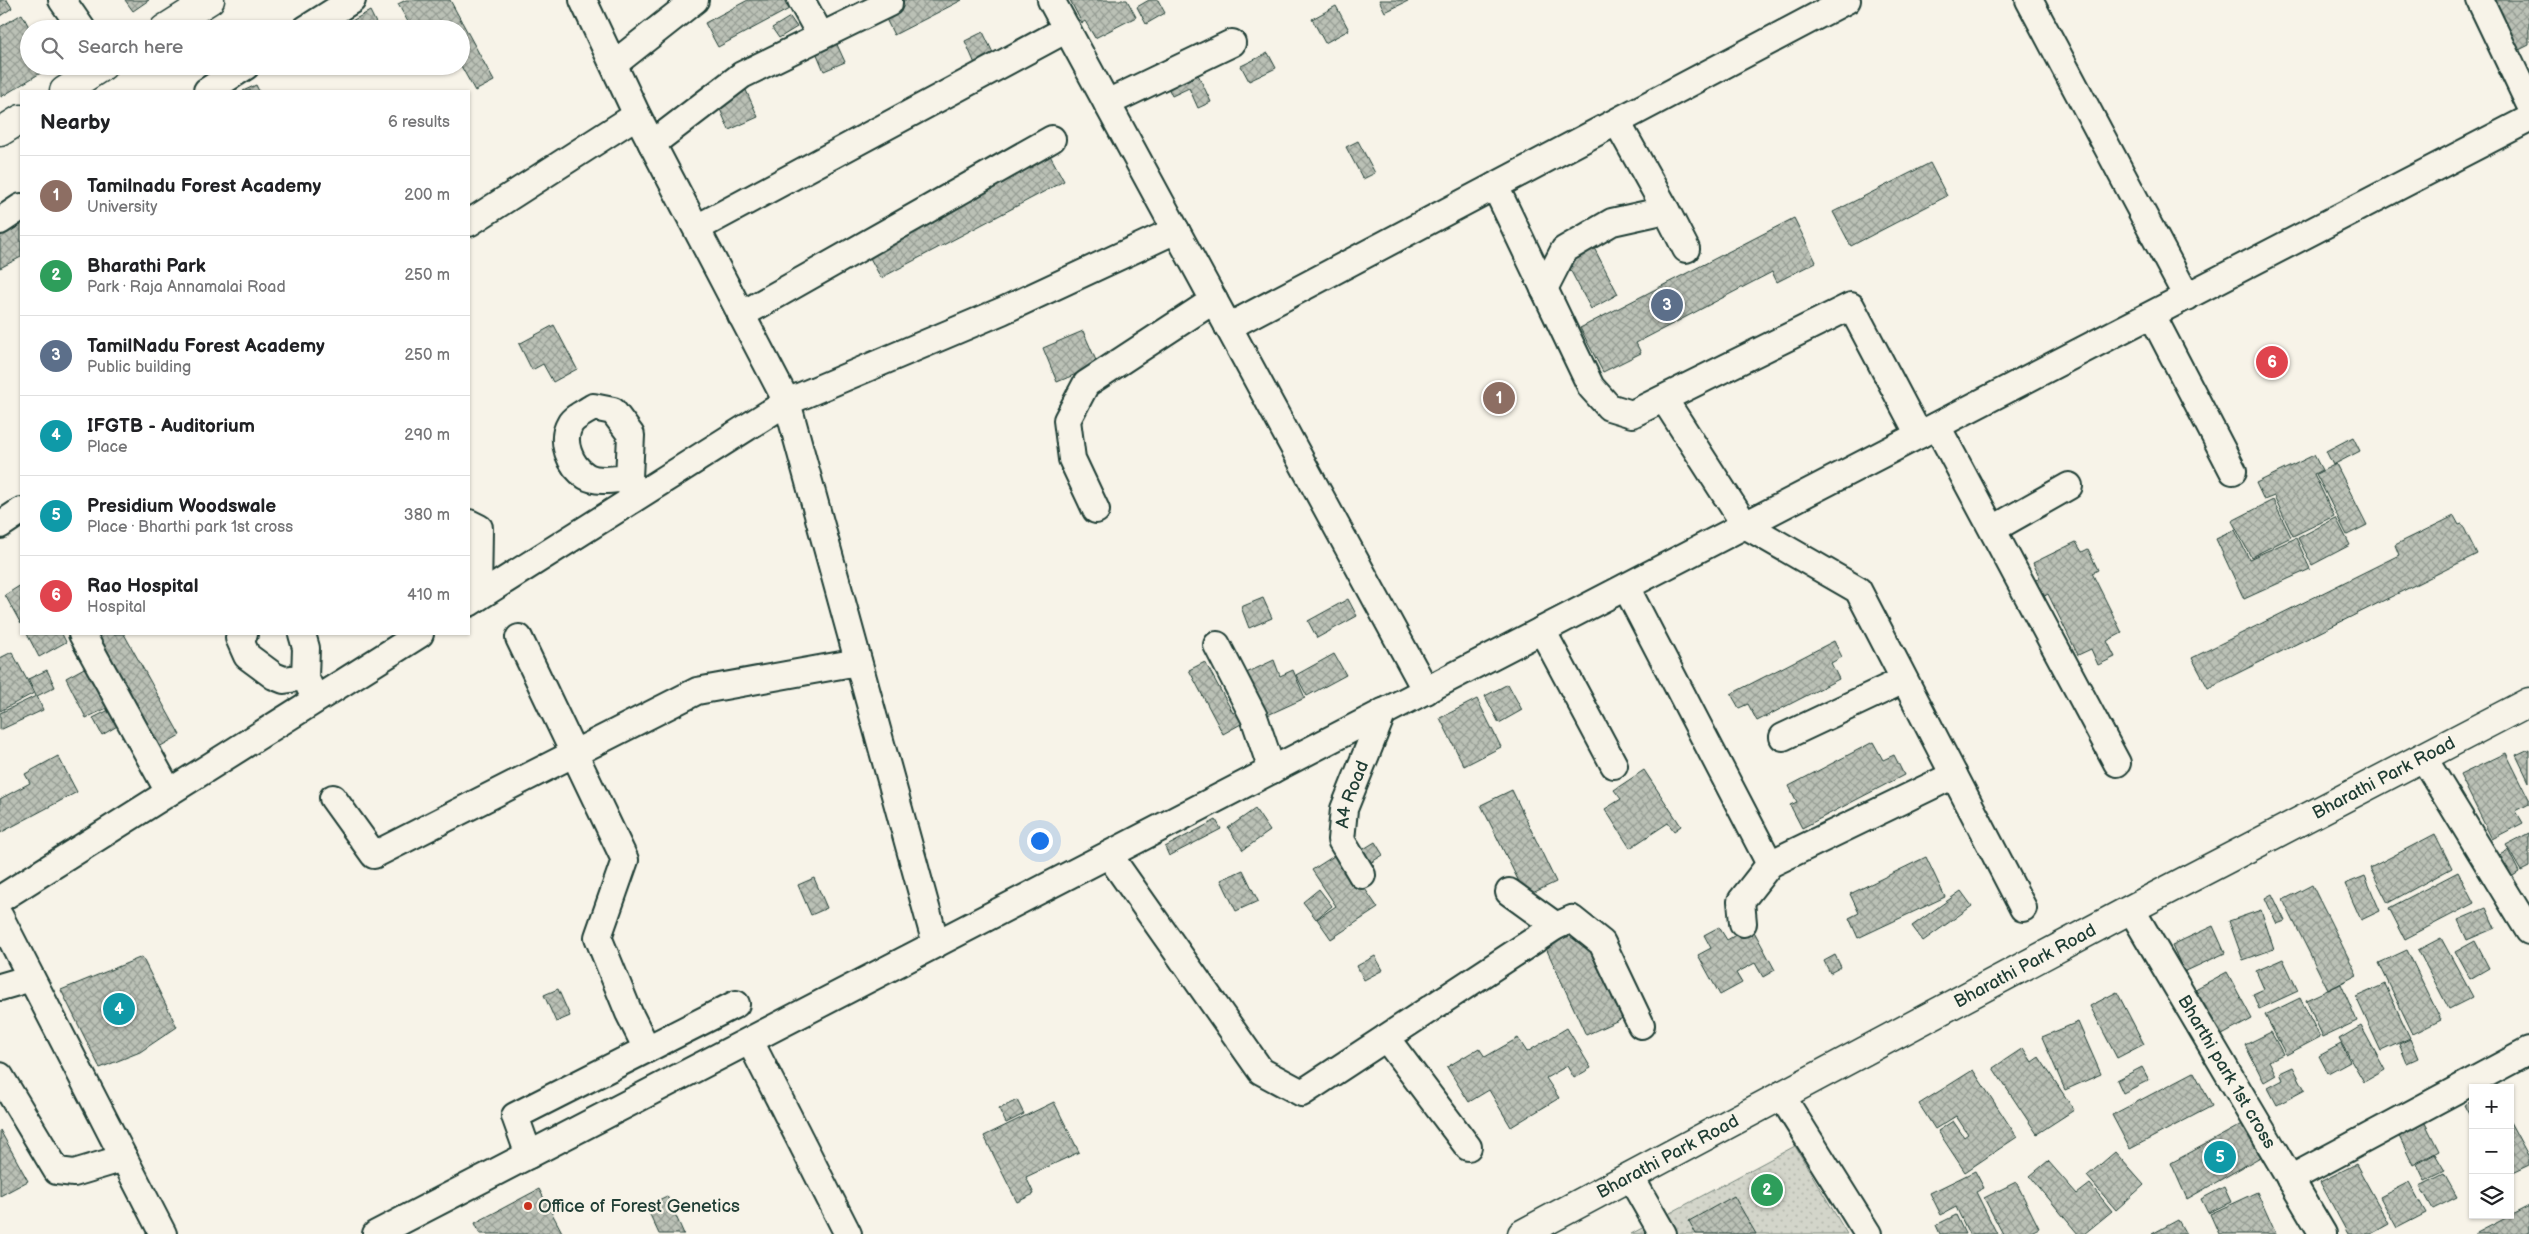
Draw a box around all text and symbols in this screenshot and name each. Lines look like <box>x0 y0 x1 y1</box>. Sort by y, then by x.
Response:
search box <box>20 20 470 75</box>
icon: search <box>38 34 66 62</box>
text: Search here <box>78 36 183 59</box>
text: Nearby <box>40 110 110 135</box>
text: 6 results <box>388 113 450 132</box>
text: Tamilnadu Forest Academy <box>87 175 321 198</box>
text: 1 <box>53 186 59 205</box>
text: 200 m <box>404 186 450 205</box>
text: University <box>87 198 158 217</box>
text: Bharathi Park <box>87 255 206 278</box>
text: 2 <box>51 266 61 285</box>
text: 250 m <box>404 266 450 285</box>
text: Park · Raja Annamalai Road <box>87 278 286 297</box>
pin: 3 <box>1651 286 1683 324</box>
text: TamilNadu Forest Academy <box>87 335 325 358</box>
pin: 6 <box>2256 343 2288 381</box>
text: 3 <box>51 346 61 365</box>
text: 250 m <box>404 346 450 365</box>
text: Public building <box>87 358 191 377</box>
pin: 1 <box>1483 379 1515 417</box>
text: IFGTB - Auditorium <box>87 415 255 438</box>
text: 4 <box>51 426 61 445</box>
text: 290 m <box>404 426 450 445</box>
text: Place <box>87 438 128 457</box>
text: Presidium Woodswale <box>87 495 276 518</box>
text: 5 <box>51 506 61 525</box>
text: 380 m <box>404 506 450 525</box>
text: Place · Bharthi park 1st cross <box>87 518 293 537</box>
text: Rao Hospital <box>87 575 198 598</box>
text: 6 <box>51 586 61 605</box>
text: 410 m <box>407 586 450 605</box>
text: Hospital <box>87 598 146 617</box>
street label: Bharathi Park Road <box>2309 732 2459 823</box>
street label: A4 Road <box>1332 758 1373 829</box>
your location <box>1027 828 1053 854</box>
street label: Bharathi Park Road <box>1950 919 2100 1012</box>
pin: 4 <box>103 990 135 1028</box>
street label: Bharthi park 1st cross <box>2174 991 2281 1152</box>
map controls <box>2469 1084 2514 1219</box>
button: + <box>2469 1084 2514 1129</box>
street label: Bharathi Park Road <box>1593 1110 1742 1203</box>
button: − <box>2469 1129 2514 1174</box>
pin: 5 <box>2204 1138 2236 1176</box>
pin: 2 <box>1751 1171 1783 1209</box>
button: layers <box>2469 1174 2514 1219</box>
place label: Office of Forest Genetics <box>538 1196 740 1217</box>
marker: Office of Forest Genetics <box>522 1200 534 1212</box>

